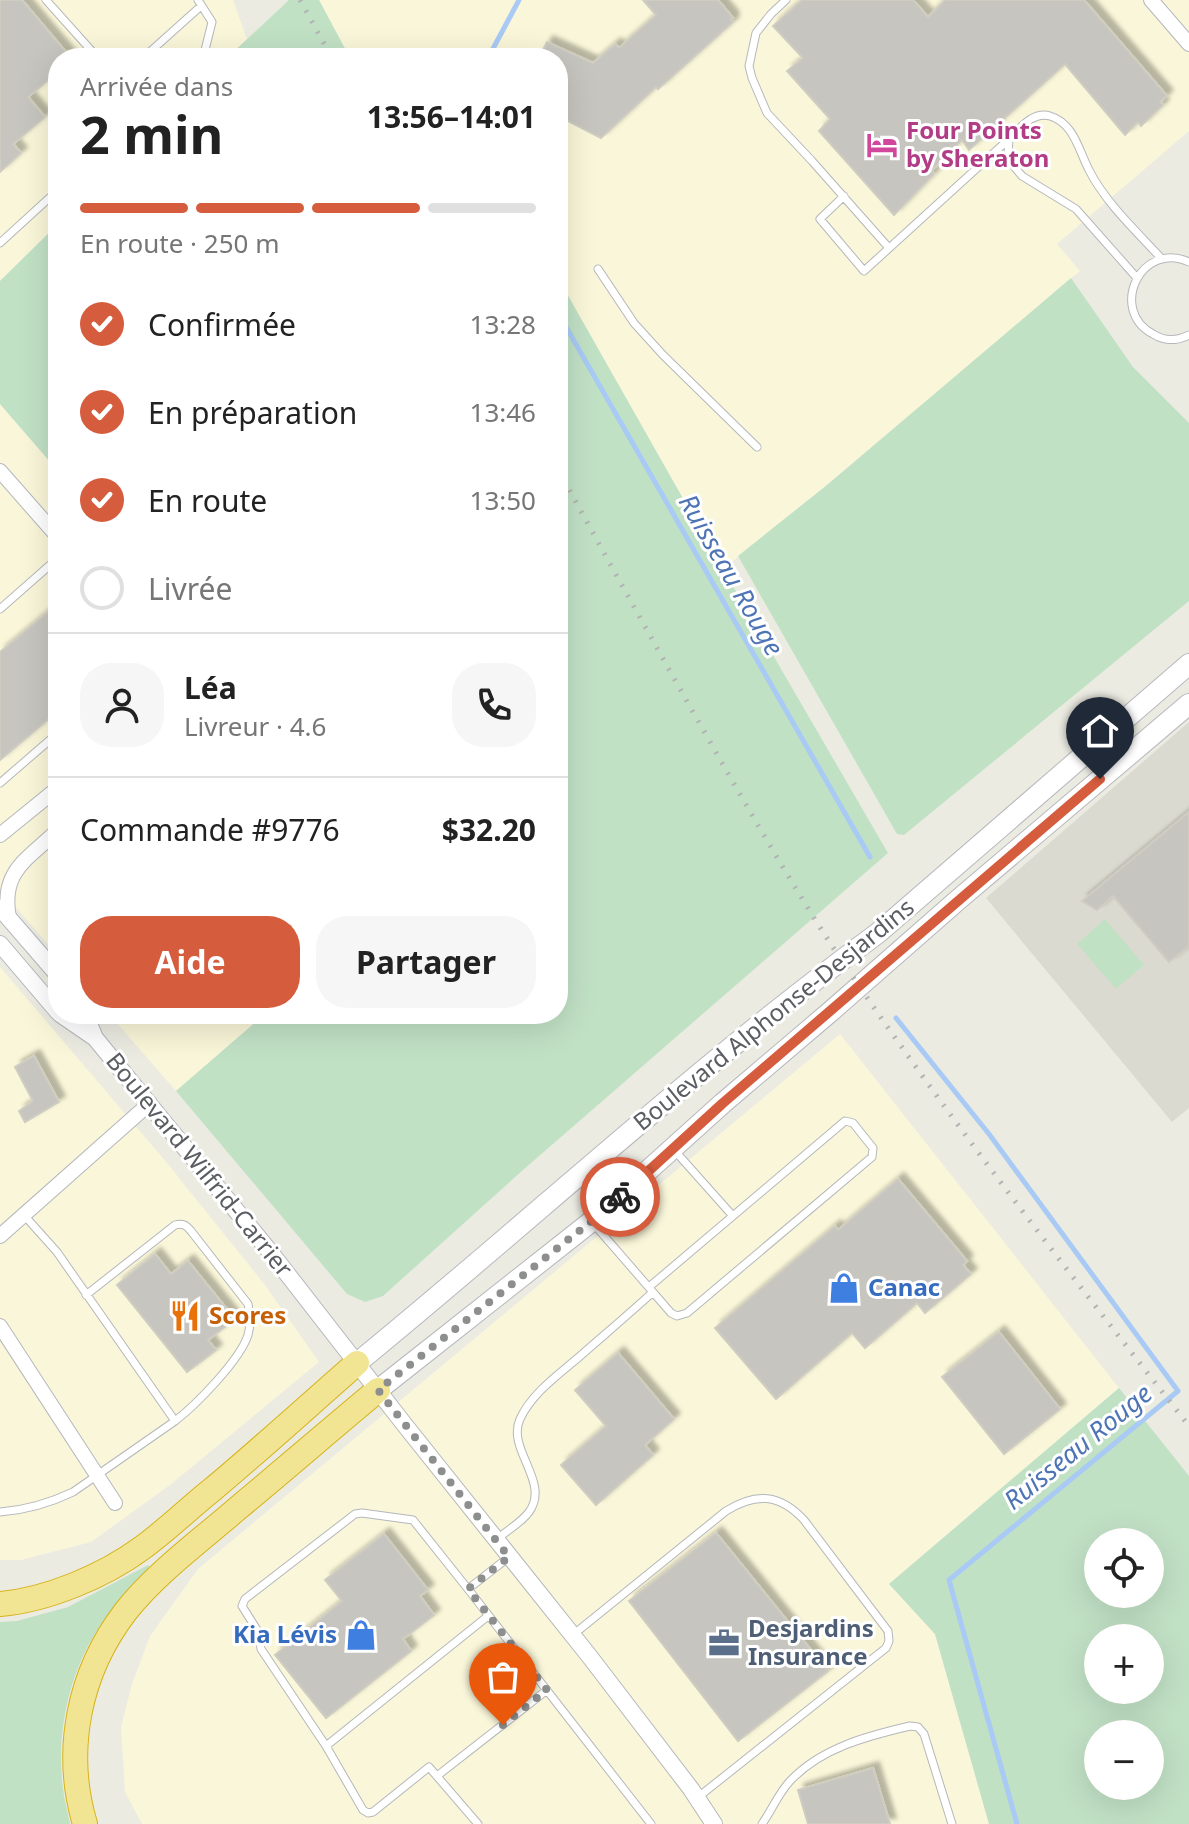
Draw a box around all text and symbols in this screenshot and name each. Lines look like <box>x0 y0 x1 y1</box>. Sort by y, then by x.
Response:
text: Arrivée dans <box>80 68 233 104</box>
text: 13:56–14:01 <box>367 96 536 137</box>
text: 2 min <box>80 98 223 169</box>
place label: Four Points by Sheraton <box>906 113 1049 174</box>
hotel icon: Four Points by Sheraton <box>865 128 899 162</box>
text: En route · 250 m <box>80 225 280 261</box>
icon: check <box>80 302 124 346</box>
text: Confirmée <box>148 304 296 345</box>
text: 13:28 <box>470 306 536 342</box>
icon: check <box>80 390 124 434</box>
text: En préparation <box>148 392 357 433</box>
text: 13:46 <box>470 394 536 430</box>
icon: check <box>80 478 124 522</box>
text: En route <box>148 480 267 521</box>
text: 13:50 <box>470 482 536 518</box>
water label: Ruisseau Rouge <box>671 487 793 662</box>
text: Livrée <box>148 568 232 609</box>
button: person <box>80 663 164 747</box>
button: phone <box>452 663 536 747</box>
text: Léa <box>184 667 237 708</box>
pin <box>1066 697 1134 779</box>
text: Livreur · 4.6 <box>184 708 326 744</box>
icon: home <box>1078 709 1122 753</box>
text: Commande #9776 <box>80 809 340 850</box>
text: $32.20 <box>442 809 536 850</box>
street label: Boulevard Alphonse-Desjardins <box>626 890 920 1138</box>
button: Aide <box>80 916 300 1008</box>
button: Partager <box>316 916 536 1008</box>
street label: Boulevard Wilfrid-Carrier <box>99 1045 301 1283</box>
courier <box>580 1157 660 1237</box>
icon: bike <box>598 1175 642 1219</box>
place label: Canac <box>868 1270 940 1303</box>
shop icon: Canac <box>827 1271 861 1305</box>
place label: Scores <box>209 1298 286 1331</box>
restaurant icon: Scores <box>168 1299 202 1333</box>
water label: Ruisseau Rouge <box>996 1375 1159 1517</box>
map controls <box>1084 1528 1164 1800</box>
button: locate <box>1084 1528 1164 1608</box>
place label: Desjardins Insurance <box>748 1611 874 1672</box>
place label: Kia Lévis <box>233 1617 337 1650</box>
shop icon: Kia Lévis <box>344 1618 378 1652</box>
button: + <box>1084 1624 1164 1704</box>
office icon: Desjardins Insurance <box>707 1626 741 1660</box>
pin <box>469 1643 537 1725</box>
icon: bag <box>481 1655 525 1699</box>
button: − <box>1084 1720 1164 1800</box>

